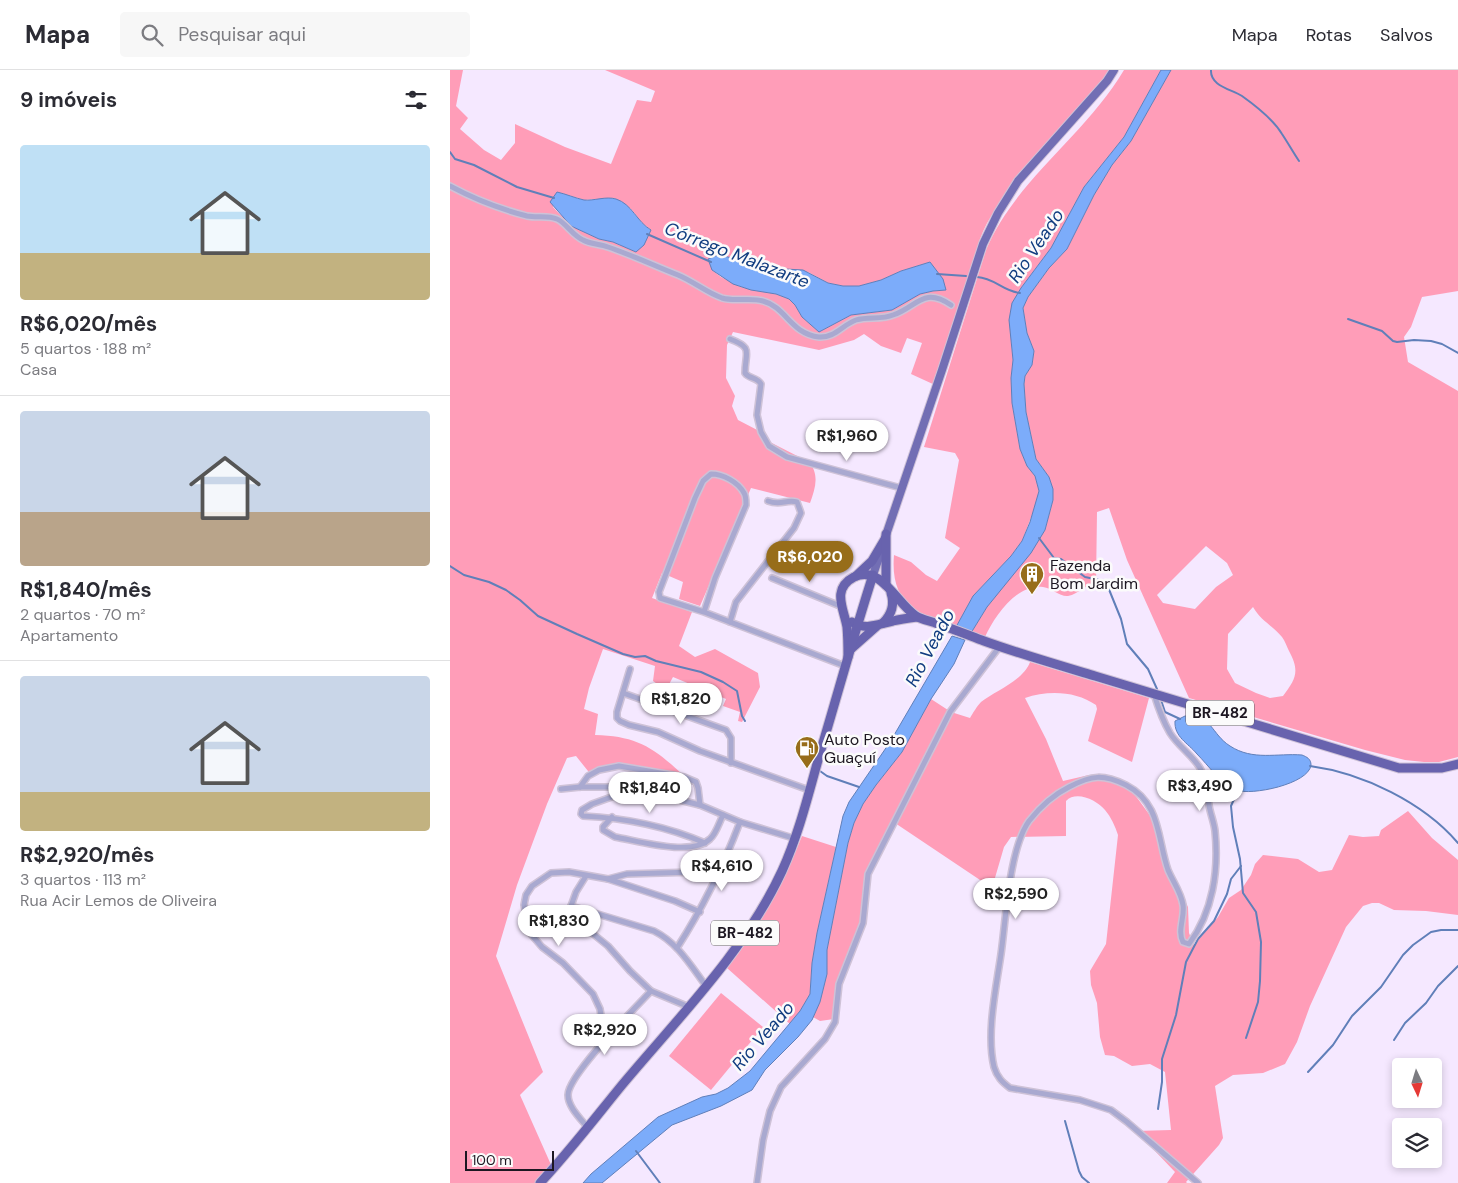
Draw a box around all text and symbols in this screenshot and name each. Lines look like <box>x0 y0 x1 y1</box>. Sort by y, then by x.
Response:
search box <box>120 12 470 57</box>
text: Mapa <box>25 19 90 50</box>
icon: search <box>138 21 166 49</box>
text: Pesquisar aqui <box>178 22 306 47</box>
text: Mapa <box>1232 23 1278 47</box>
text: Rotas <box>1306 23 1352 47</box>
text: Salvos <box>1380 23 1433 47</box>
text: 9 imóveis <box>20 86 117 114</box>
icon: filters <box>402 86 430 114</box>
icon: home <box>180 178 270 268</box>
water label: Rio Veado <box>1003 204 1069 288</box>
water label: Córrego Malazarte <box>661 216 813 294</box>
text: R$6,020/mês <box>20 310 157 338</box>
text: 5 quartos · 188 m² <box>20 338 151 359</box>
text: Casa <box>20 359 57 380</box>
pin: R$1,960 <box>801 420 893 462</box>
text: R$1,960 <box>816 425 878 446</box>
icon: home <box>180 443 270 533</box>
pin: R$6,020 <box>764 540 856 583</box>
text: R$6,020 <box>777 546 843 567</box>
place label: Fazenda Bom Jardim <box>1050 555 1138 594</box>
building icon: Fazenda Bom Jardim <box>1019 561 1045 595</box>
text: R$1,840/mês <box>20 576 152 604</box>
text: 2 quartos · 70 m² <box>20 604 146 625</box>
water label: Rio Veado <box>900 605 960 691</box>
text: Apartamento <box>20 625 118 646</box>
pin: R$1,820 <box>635 682 727 725</box>
text: R$1,820 <box>651 688 711 709</box>
road number: BR-482 <box>1186 700 1254 726</box>
icon: home <box>180 708 270 798</box>
place label: Auto Posto Guaçuí <box>824 729 905 768</box>
fuel station icon: Auto Posto Guaçuí <box>794 735 820 769</box>
pin: R$3,490 <box>1154 770 1246 812</box>
pin: R$1,840 <box>604 772 696 814</box>
text: R$3,490 <box>1167 775 1233 796</box>
text: R$1,840 <box>619 777 681 798</box>
text: R$2,920/mês <box>20 841 155 869</box>
pin: R$4,610 <box>676 850 768 892</box>
text: R$4,610 <box>691 855 753 876</box>
text: 3 quartos · 113 m² <box>20 869 146 890</box>
pin: R$2,590 <box>970 878 1062 920</box>
text: R$2,590 <box>984 883 1048 904</box>
text: Rua Acir Lemos de Oliveira <box>20 890 217 911</box>
pin: R$1,830 <box>513 904 605 947</box>
text: R$1,830 <box>529 910 589 931</box>
road number: BR-482 <box>711 920 779 946</box>
water label: Rio Veado <box>726 996 800 1076</box>
pin: R$2,920 <box>559 1014 651 1056</box>
text: R$2,920 <box>573 1019 637 1040</box>
north arrow <box>1392 1058 1442 1108</box>
map controls <box>1392 1058 1442 1168</box>
button: layers <box>1392 1118 1442 1168</box>
scale bar <box>465 1148 554 1171</box>
text: 100 m <box>472 1151 512 1169</box>

